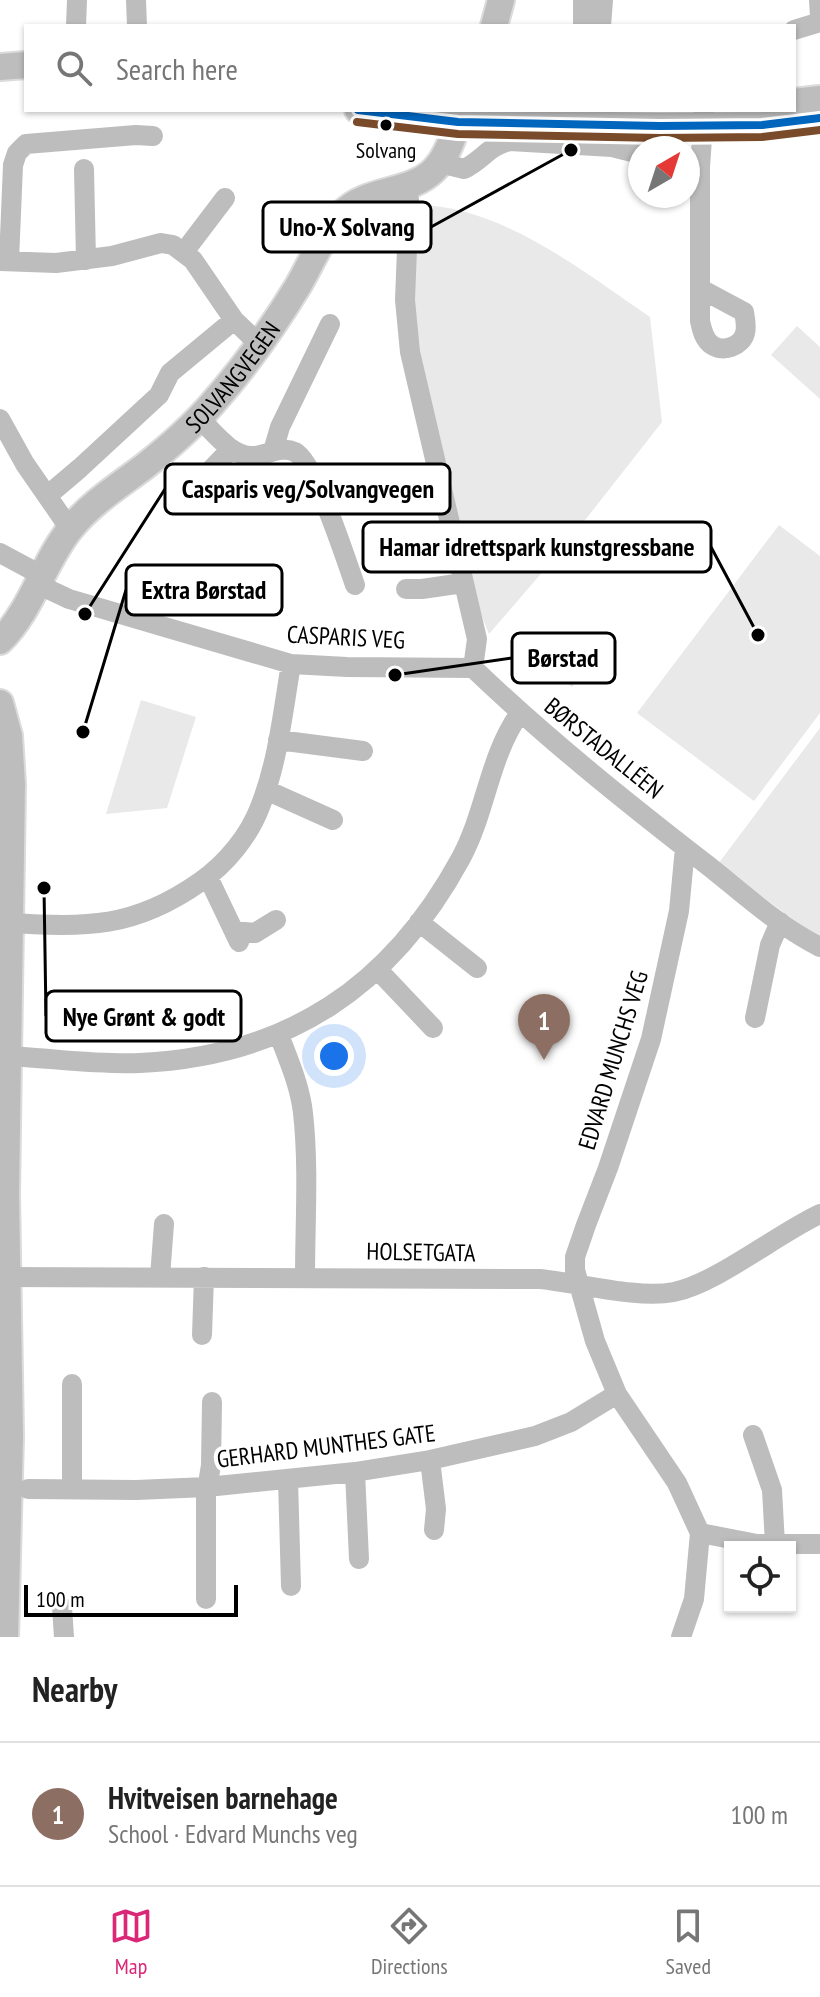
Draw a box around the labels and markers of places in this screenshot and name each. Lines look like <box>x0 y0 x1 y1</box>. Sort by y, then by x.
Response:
marker: Solvang <box>378 117 394 133</box>
place label: Solvang <box>356 136 416 164</box>
callout: Uno-X Solvang <box>263 202 431 252</box>
callout: Casparis veg/Solvangvegen <box>165 464 450 514</box>
callout: Hamar idrettspark kunstgressbane <box>363 522 711 572</box>
callout: Extra Børstad <box>126 565 282 615</box>
callout: Børstad <box>512 633 615 683</box>
callout: Nye Grønt & godt <box>46 991 241 1041</box>
pin: 1 <box>518 994 570 1060</box>

